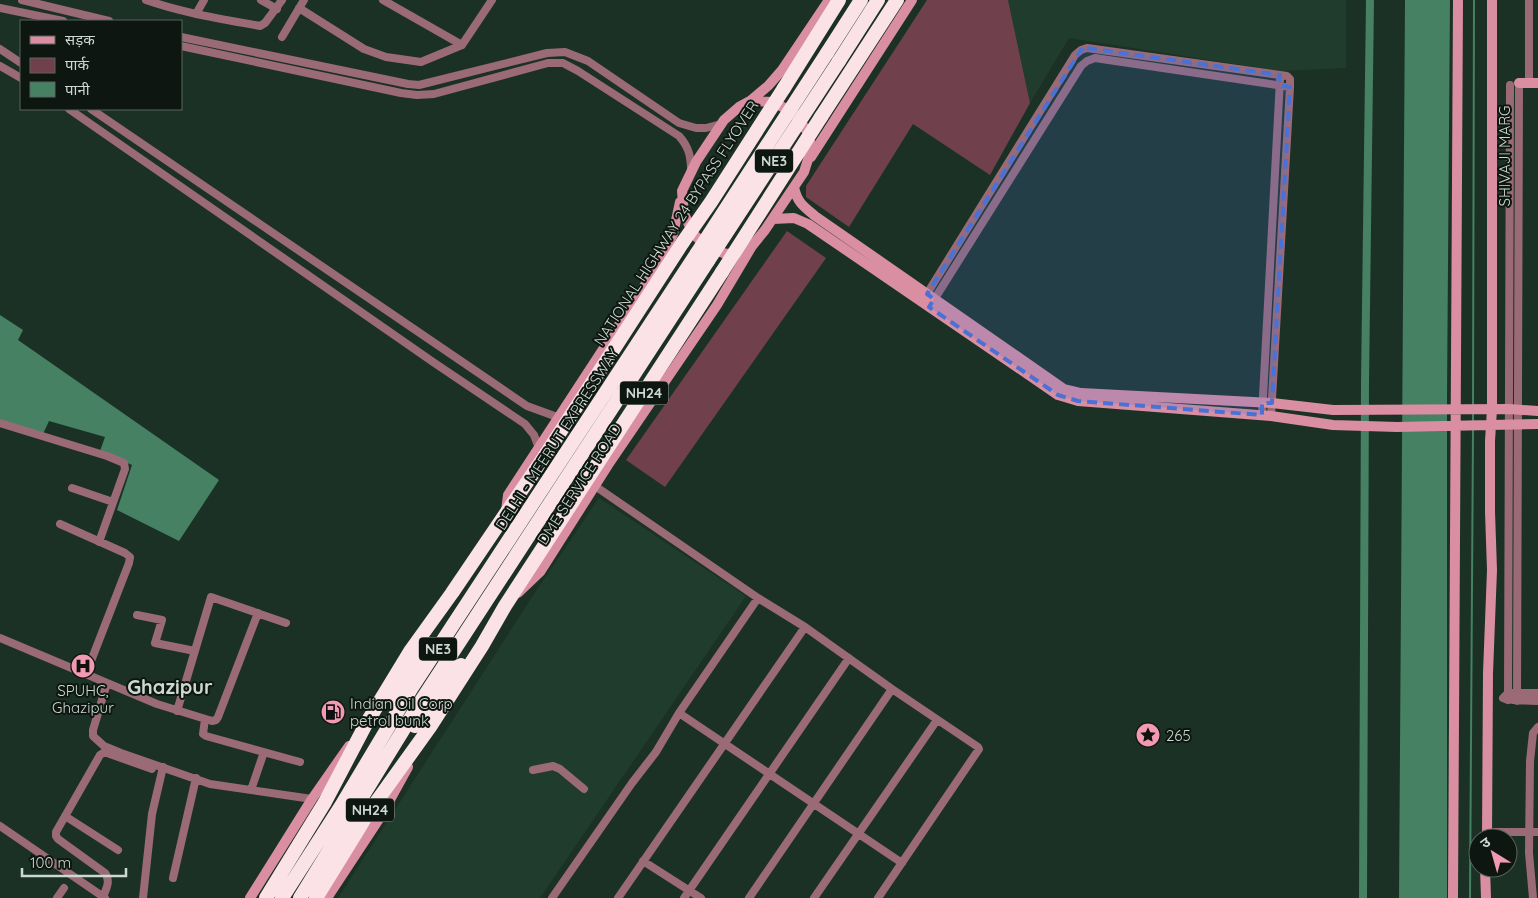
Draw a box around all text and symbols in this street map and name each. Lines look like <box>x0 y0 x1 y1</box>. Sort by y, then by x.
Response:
legend <box>20 20 182 110</box>
text: सड़क <box>65 30 95 49</box>
text: पार्क <box>65 55 89 74</box>
text: पानी <box>65 80 91 99</box>
street label: NATIONAL HIGHWAY 24 BYPASS FLYOVER <box>589 97 763 349</box>
street label: SHIVAJI MARG <box>1495 105 1514 207</box>
road number: NE3 <box>755 150 793 172</box>
street label: DELHI - MEERUT EXPRESSWAY <box>491 344 623 533</box>
road number: NH24 <box>620 382 668 404</box>
street label: DME SERVICE ROAD <box>533 420 625 548</box>
road number: NE3 <box>419 638 457 661</box>
hospital icon: SPUHC, Ghazipur <box>70 653 96 679</box>
district label: Ghazipur <box>127 674 213 699</box>
place label: SPUHC, Ghazipur <box>52 681 114 717</box>
place label: Indian Oil Corp petrol bunk <box>350 694 453 730</box>
fuel station icon: Indian Oil Corp petrol bunk <box>320 699 346 725</box>
place icon: 265 <box>1135 722 1161 748</box>
place label: 265 <box>1166 726 1191 745</box>
road number: NH24 <box>346 798 394 822</box>
north arrow <box>1468 828 1518 878</box>
text: उ <box>1476 832 1495 852</box>
scale bar <box>22 846 126 878</box>
text: 100 m <box>30 853 71 872</box>

